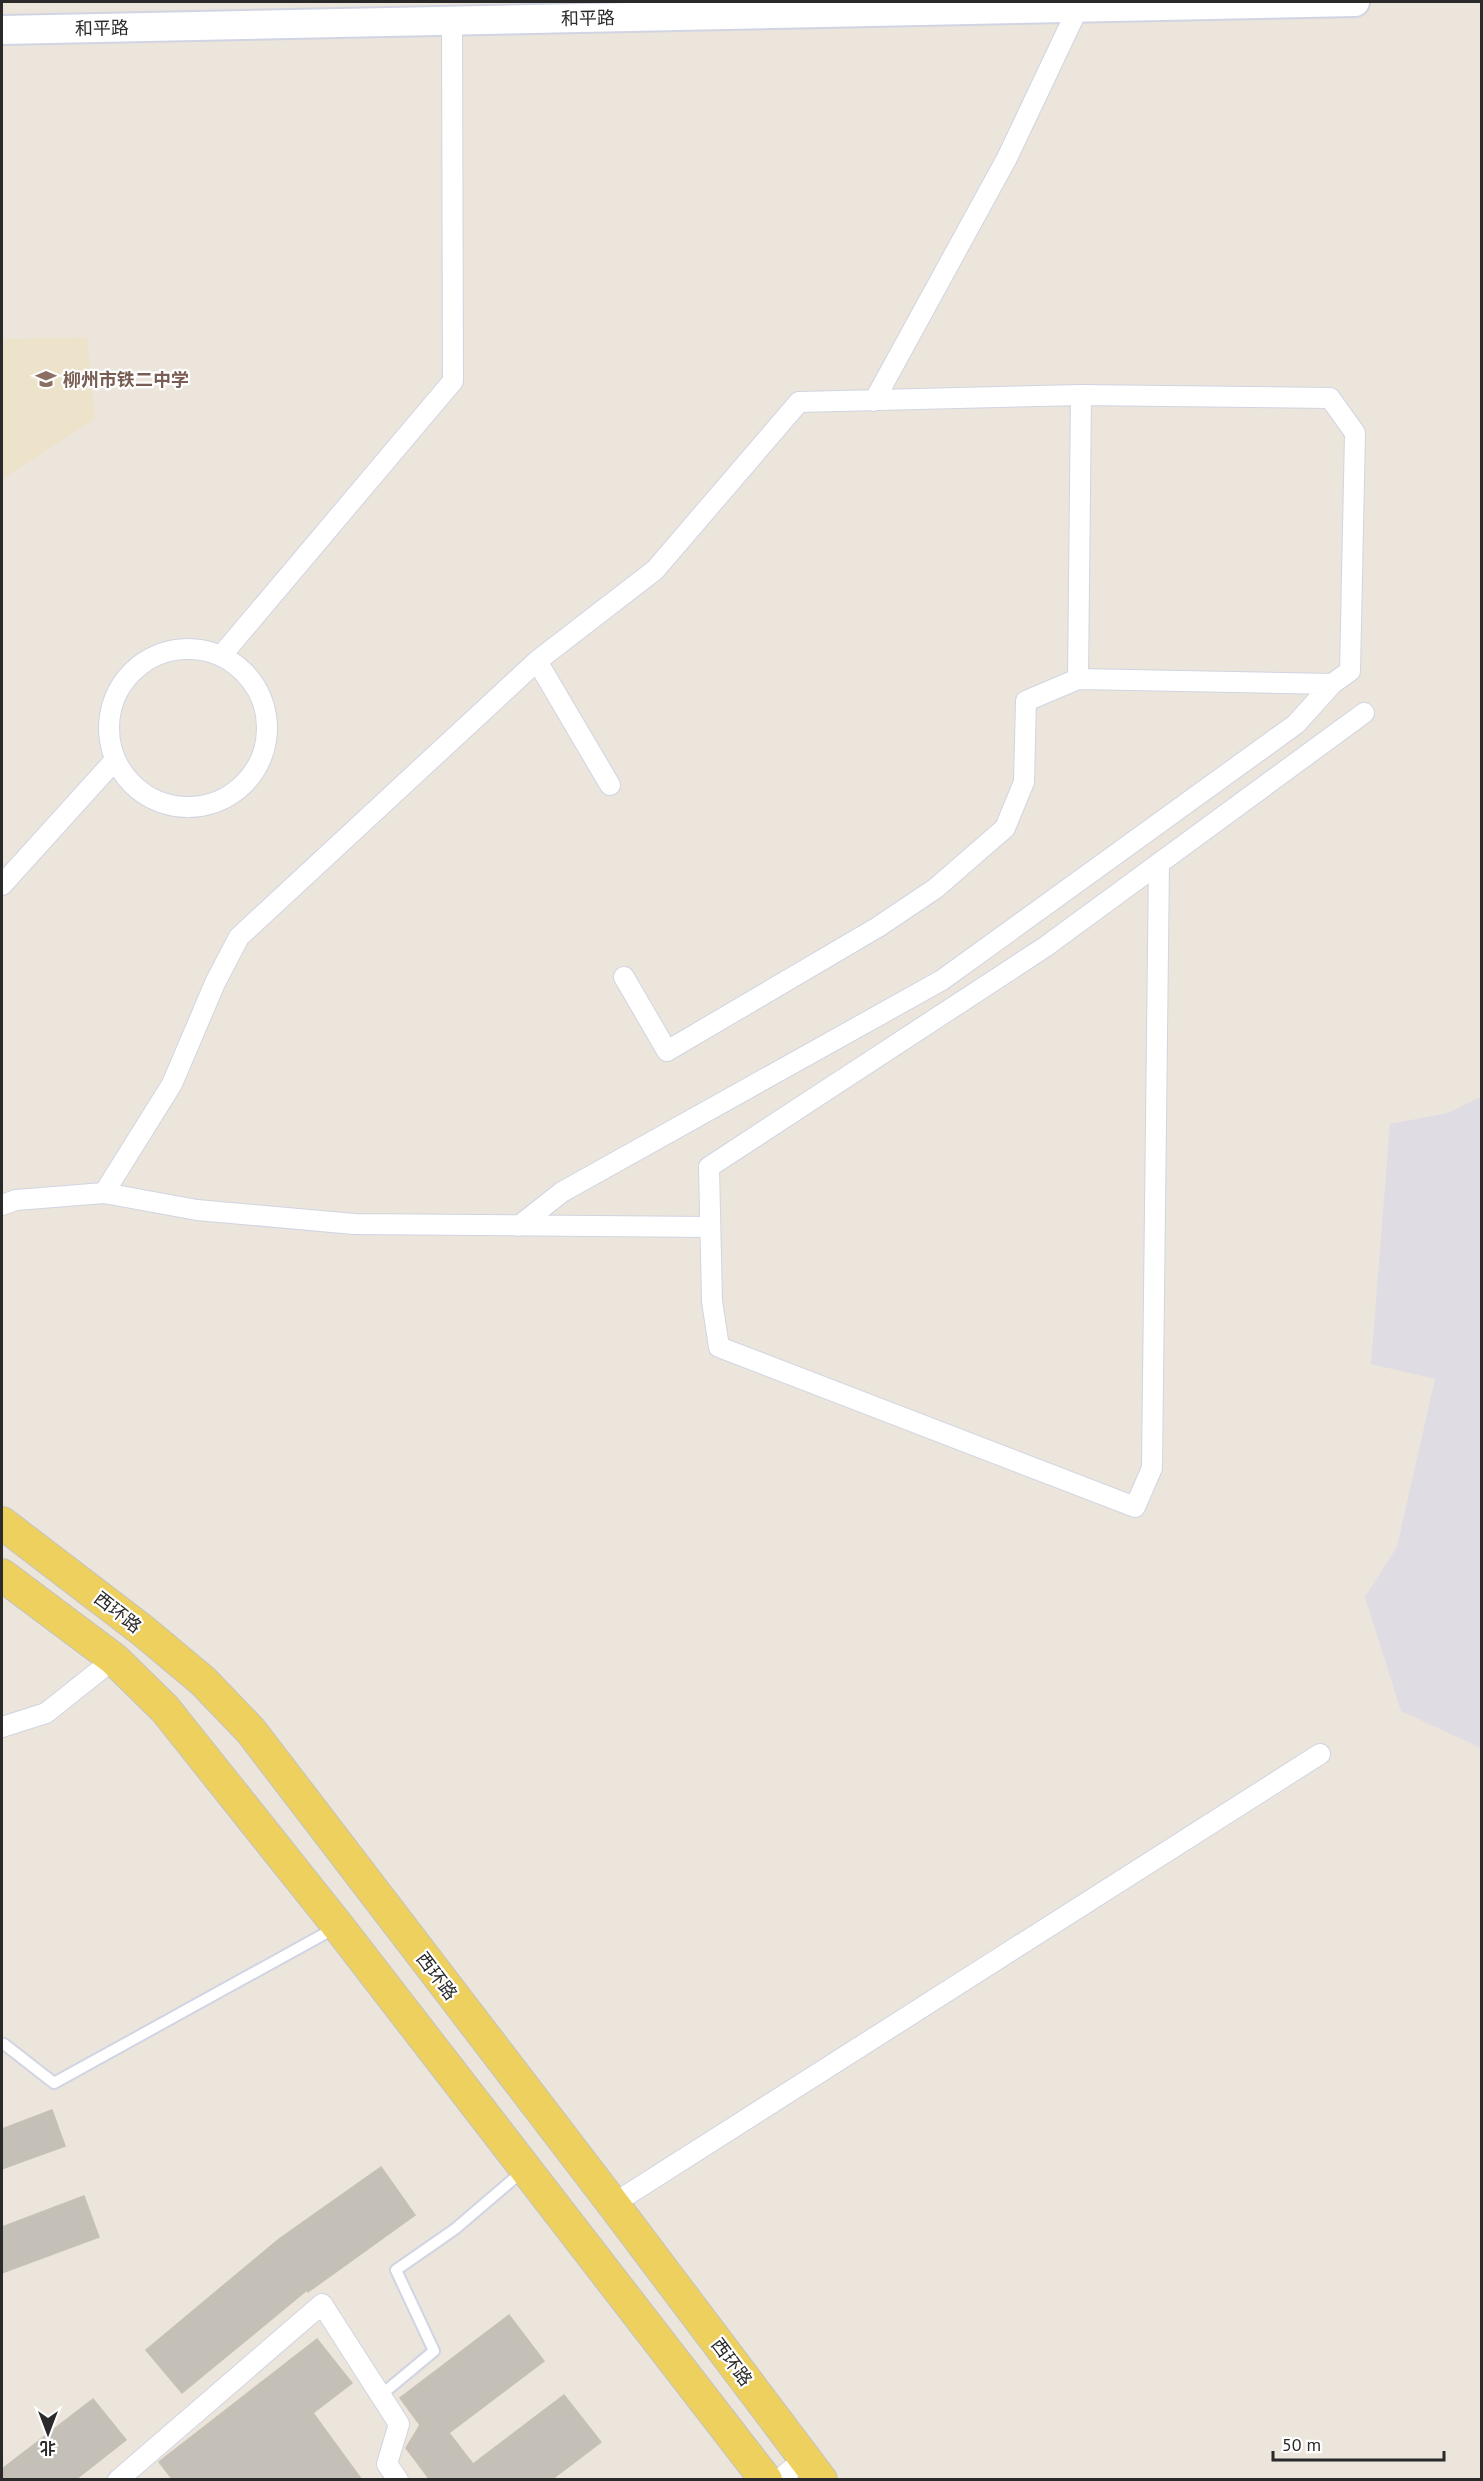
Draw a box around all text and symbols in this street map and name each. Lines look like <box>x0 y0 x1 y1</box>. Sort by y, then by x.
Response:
street label: 和平路 <box>561 6 615 30</box>
street label: 和平路 <box>75 16 129 40</box>
school or university icon: 柳州市铁二中学 <box>34 367 58 391</box>
place label: 柳州市铁二中学 <box>63 368 189 391</box>
street label: 西环路 <box>90 1586 146 1638</box>
street label: 西环路 <box>412 1948 462 2004</box>
street label: 西环路 <box>707 2334 757 2390</box>
north arrow <box>18 2403 78 2463</box>
scale bar <box>1273 2424 1444 2462</box>
text: 50 m <box>1282 2433 1321 2456</box>
text: 北 <box>40 2438 56 2458</box>

